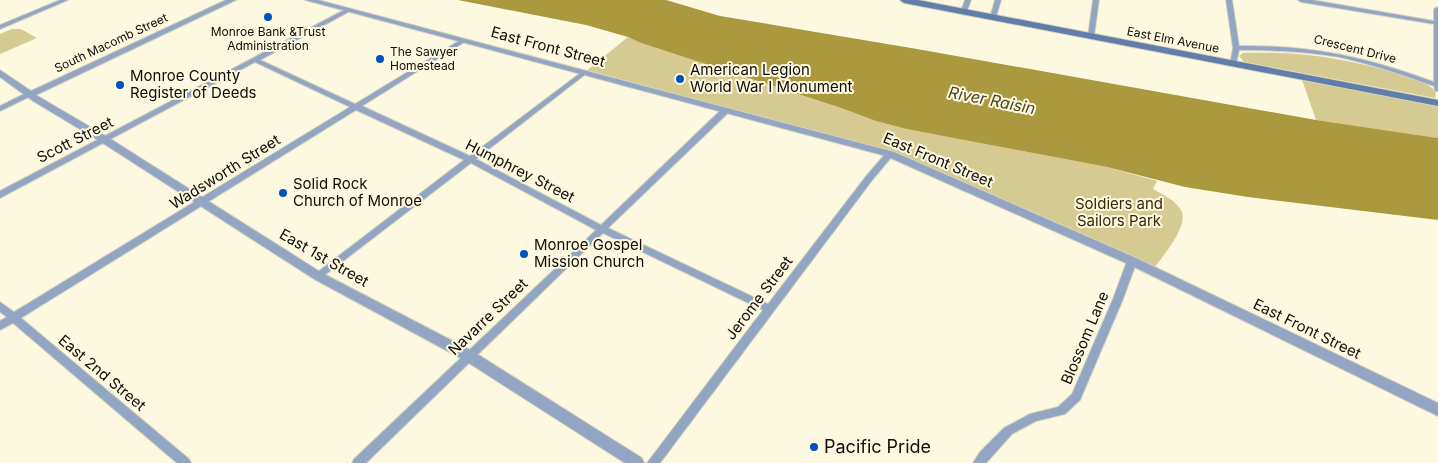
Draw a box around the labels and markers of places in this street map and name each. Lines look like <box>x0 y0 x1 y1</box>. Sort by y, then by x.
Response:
marker: Monroe Bank &Trust Administration <box>262 11 274 23</box>
place label: Monroe Bank &Trust Administration <box>211 24 325 53</box>
place label: The Sawyer Homestead <box>390 44 458 73</box>
marker: The Sawyer Homestead <box>374 53 386 65</box>
place label: American Legion World War I Monument <box>690 60 853 96</box>
place label: Monroe County Register of Deeds <box>130 66 257 102</box>
marker: American Legion World War I Monument <box>674 73 686 85</box>
marker: Monroe County Register of Deeds <box>114 79 126 91</box>
place label: Solid Rock Church of Monroe <box>293 174 422 210</box>
marker: Solid Rock Church of Monroe <box>277 187 289 199</box>
place label: Monroe Gospel Mission Church <box>534 235 644 271</box>
marker: Monroe Gospel Mission Church <box>518 248 530 260</box>
place label: Pacific Pride <box>824 436 931 457</box>
marker: Pacific Pride <box>808 441 820 453</box>

